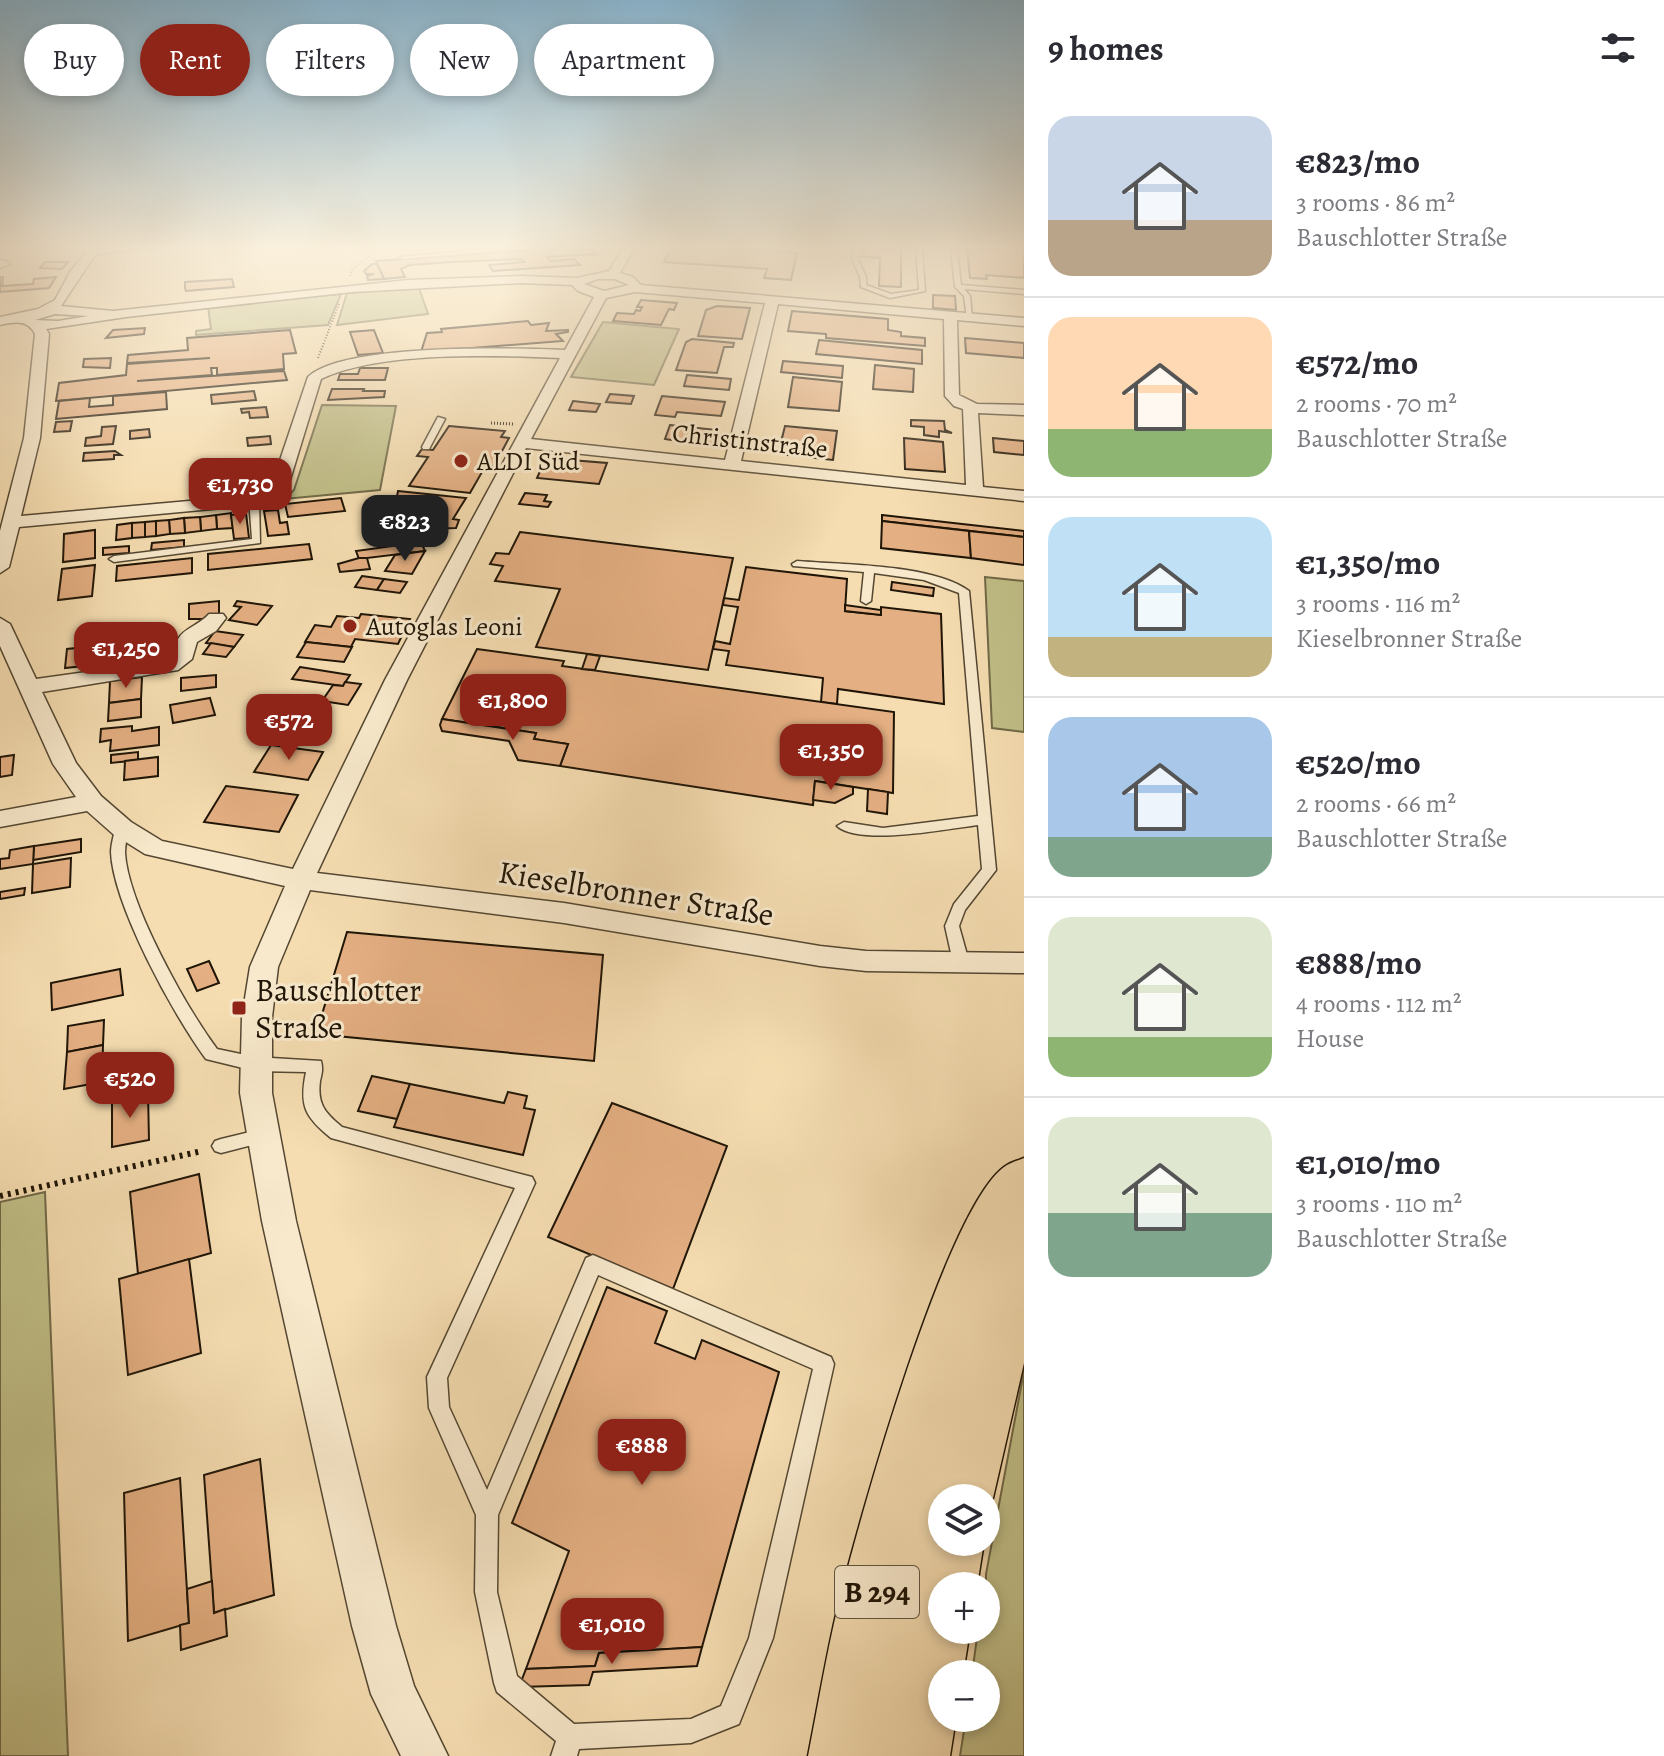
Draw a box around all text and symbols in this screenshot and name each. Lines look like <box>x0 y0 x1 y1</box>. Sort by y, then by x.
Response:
chip: Buy <box>24 24 124 96</box>
chip: Rent <box>140 24 250 96</box>
chip: Filters <box>266 24 394 96</box>
chip: New <box>410 24 518 96</box>
chip: Apartment <box>534 24 714 96</box>
text: 9 homes <box>1048 25 1164 72</box>
icon: filters <box>1596 26 1640 70</box>
text: €823/mo <box>1296 138 1420 185</box>
icon: home <box>1112 148 1208 244</box>
text: 3 rooms · 86 m² <box>1296 185 1455 220</box>
text: Bauschlotter Straße <box>1296 220 1507 255</box>
text: €572/mo <box>1296 339 1418 386</box>
icon: home <box>1112 349 1208 445</box>
text: 2 rooms · 70 m² <box>1296 386 1457 421</box>
street label: Christinstraße <box>671 415 829 467</box>
text: Bauschlotter Straße <box>1296 421 1507 456</box>
place label: ALDI Süd <box>476 444 580 479</box>
marker: ALDI Süd <box>452 452 470 470</box>
pin: €1,730 <box>175 458 305 526</box>
text: €1,730 <box>207 466 273 501</box>
pin: €823 <box>358 495 452 563</box>
text: €823 <box>379 503 431 538</box>
text: €1,350/mo <box>1296 539 1440 586</box>
icon: home <box>1112 549 1208 645</box>
text: 3 rooms · 116 m² <box>1296 586 1460 621</box>
place label: Autoglas Leoni <box>365 609 523 644</box>
marker: Autoglas Leoni <box>341 617 359 635</box>
text: Kieselbronner Straße <box>1296 621 1522 656</box>
pin: €1,250 <box>61 622 191 690</box>
text: €1,250 <box>92 630 160 665</box>
pin: €1,800 <box>448 674 578 742</box>
text: €1,800 <box>478 682 548 717</box>
pin: €572 <box>242 694 336 762</box>
text: €572 <box>264 702 314 737</box>
pin: €1,350 <box>766 724 896 792</box>
text: €1,350 <box>798 732 864 767</box>
text: €520/mo <box>1296 739 1421 786</box>
icon: home <box>1112 749 1208 845</box>
text: 2 rooms · 66 m² <box>1296 786 1456 821</box>
text: Bauschlotter Straße <box>1296 821 1507 856</box>
street label: Kieselbronner Straße <box>495 850 777 936</box>
text: €888/mo <box>1296 939 1422 986</box>
icon: home <box>1112 949 1208 1045</box>
place label: Bauschlotter Straße <box>255 968 421 1049</box>
text: 4 rooms · 112 m² <box>1296 986 1462 1021</box>
marker: Bauschlotter Straße <box>230 999 248 1017</box>
text: House <box>1296 1021 1364 1056</box>
pin: €520 <box>83 1052 177 1120</box>
text: €520 <box>104 1060 156 1095</box>
text: €1,010/mo <box>1296 1139 1440 1186</box>
icon: home <box>1112 1149 1208 1245</box>
text: 3 rooms · 110 m² <box>1296 1186 1462 1221</box>
text: Bauschlotter Straße <box>1296 1221 1507 1256</box>
pin: €888 <box>595 1419 689 1487</box>
text: €888 <box>616 1427 668 1462</box>
map controls <box>928 1484 1000 1732</box>
button: layers <box>928 1484 1000 1556</box>
road number: B 294 <box>835 1566 919 1618</box>
button: + <box>928 1572 1000 1644</box>
pin: €1,010 <box>547 1598 677 1666</box>
text: €1,010 <box>579 1606 645 1641</box>
button: − <box>928 1660 1000 1732</box>

